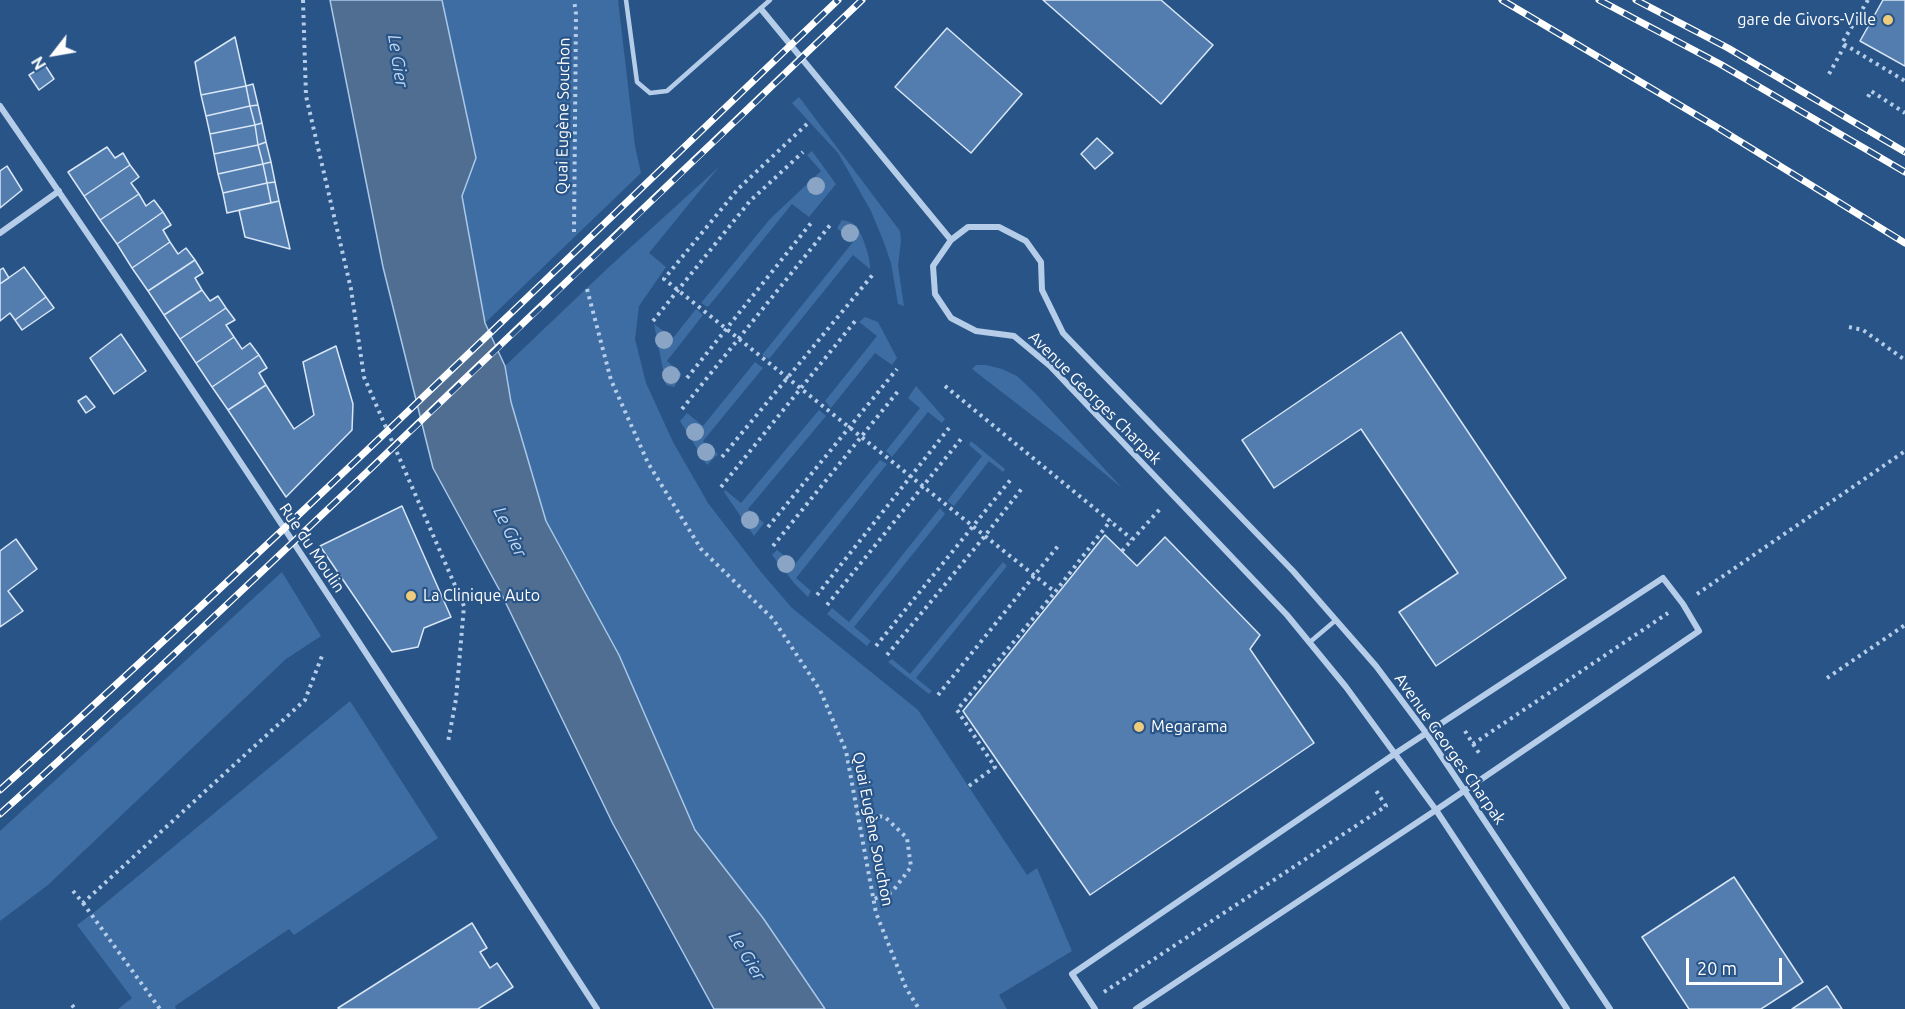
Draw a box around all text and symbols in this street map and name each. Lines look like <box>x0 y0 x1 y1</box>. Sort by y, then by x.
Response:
place label: gare de Givors-Ville <box>1737 10 1876 30</box>
marker: gare de Givors-Ville <box>1881 13 1895 27</box>
north arrow <box>24 24 84 84</box>
water label: Le Gier <box>383 33 413 89</box>
street label: Quai Eugène Souchon <box>552 37 574 195</box>
text: N <box>28 54 49 73</box>
street label: Avenue Georges Charpak <box>1025 328 1165 468</box>
street label: Rue du Moulin <box>275 500 349 596</box>
water label: Le Gier <box>489 503 531 561</box>
place label: La Clinique Auto <box>423 586 540 606</box>
marker: La Clinique Auto <box>404 589 418 603</box>
street label: Avenue Georges Charpak <box>1391 670 1509 828</box>
place label: Megarama <box>1151 717 1227 737</box>
marker: Megarama <box>1132 720 1146 734</box>
street label: Quai Eugène Souchon <box>849 750 897 908</box>
water label: Le Gier <box>724 927 770 985</box>
scale bar <box>1689 946 1785 984</box>
text: 20 m <box>1697 958 1737 978</box>

